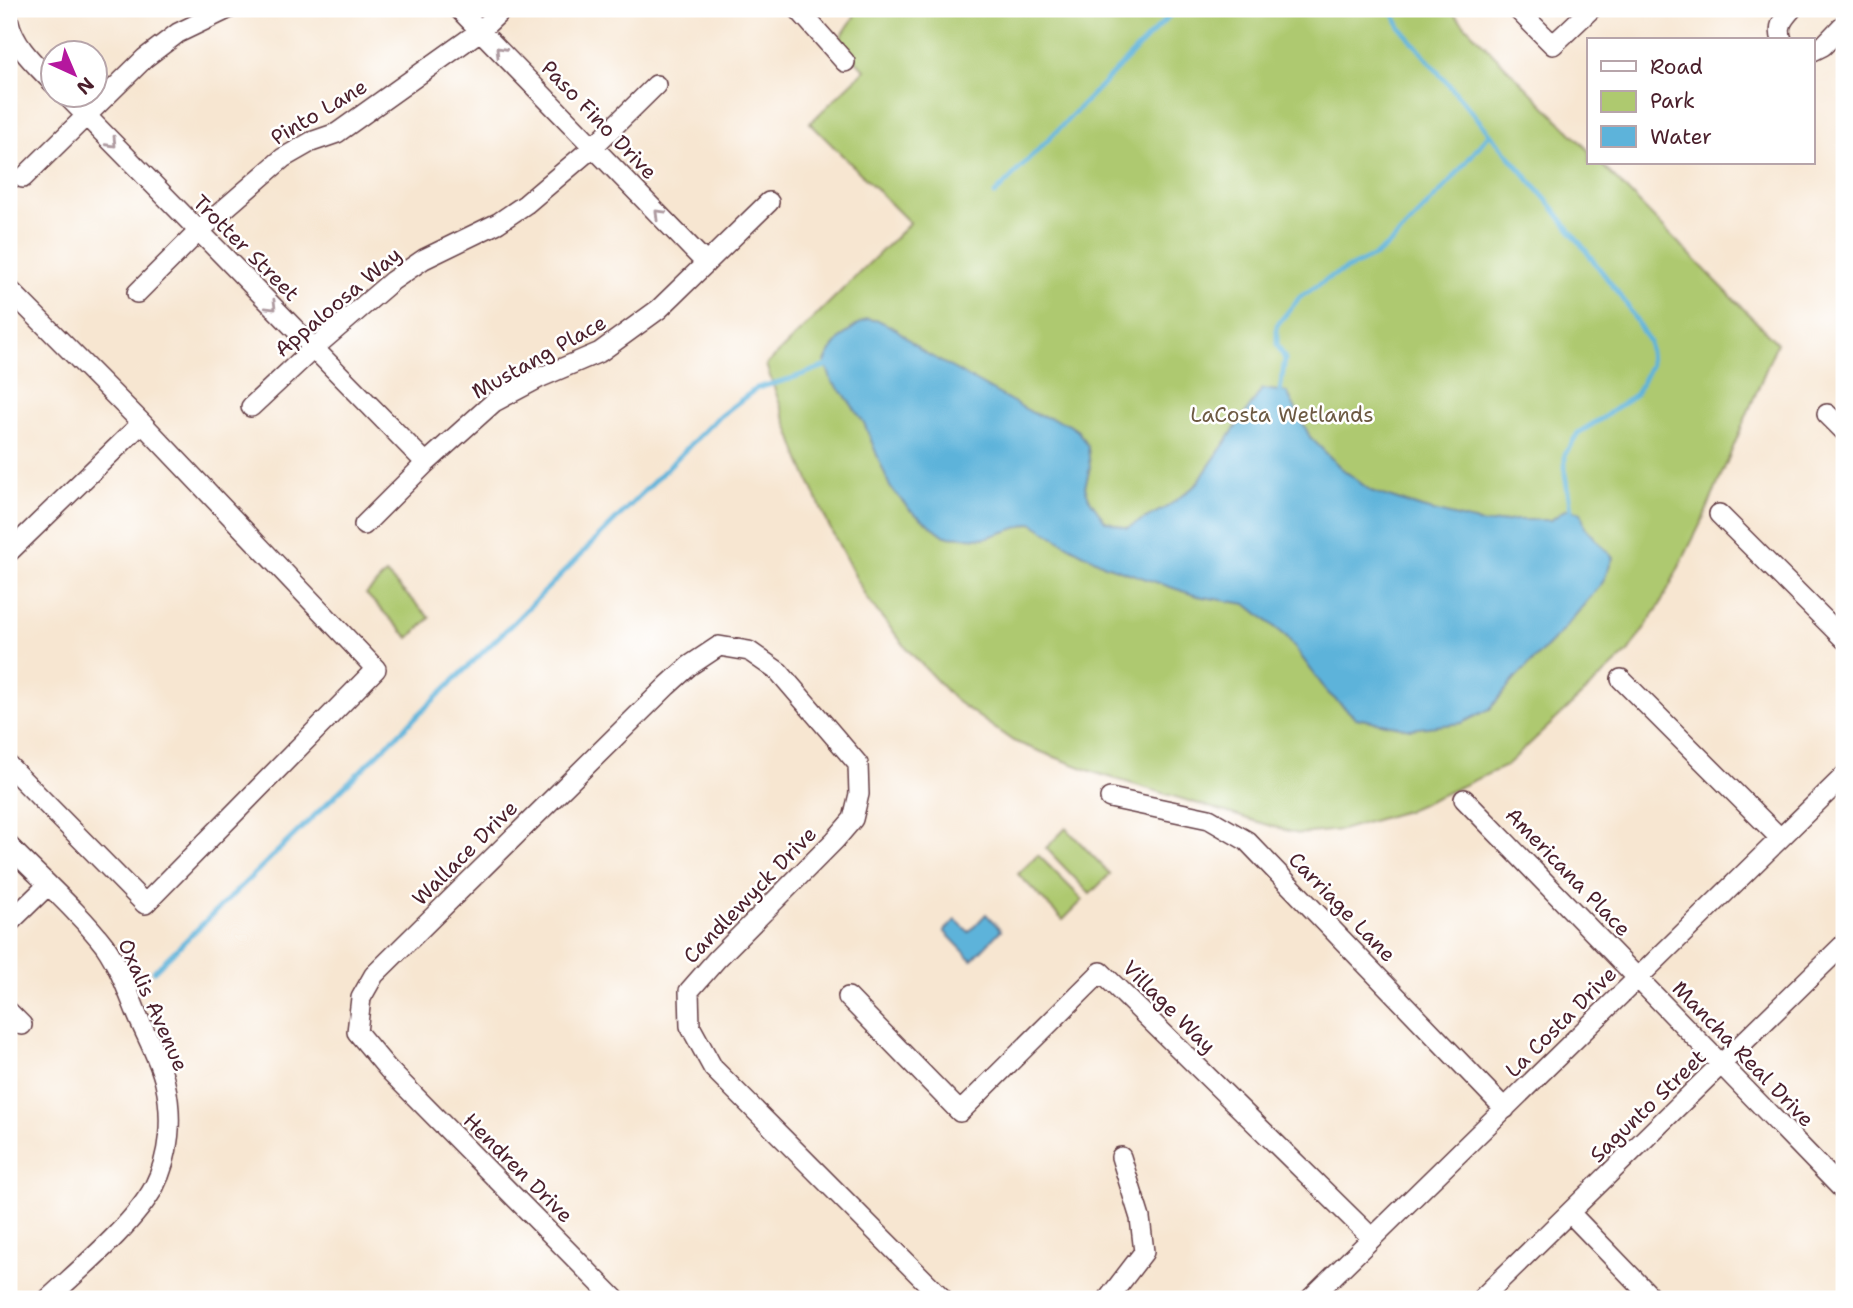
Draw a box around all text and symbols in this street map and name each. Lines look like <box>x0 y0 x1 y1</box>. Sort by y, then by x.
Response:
north arrow <box>38 38 108 108</box>
legend <box>1587 38 1814 164</box>
one-way arrow <box>495 46 508 59</box>
text: Road <box>1650 53 1703 81</box>
street label: Paso Fino Drive <box>535 54 663 186</box>
text: N <box>71 72 100 100</box>
street label: Pinto Lane <box>266 72 372 152</box>
text: Park <box>1650 87 1695 115</box>
text: Water <box>1650 123 1712 151</box>
one-way arrow <box>104 135 117 148</box>
street label: Trotter Street <box>187 189 305 307</box>
one-way arrow <box>654 209 667 222</box>
street label: Appaloosa Way <box>269 241 407 363</box>
one-way arrow <box>263 297 276 310</box>
street label: Mustang Place <box>467 308 611 406</box>
park label: LaCosta Wetlands <box>1190 401 1374 429</box>
street label: Wallace Drive <box>406 794 524 912</box>
street label: Americana Place <box>1499 801 1637 943</box>
street label: Candlewyck Drive <box>677 820 823 970</box>
street label: Carriage Lane <box>1282 846 1402 968</box>
street label: Oxalis Avenue <box>111 934 195 1076</box>
street label: Village Way <box>1116 954 1222 1060</box>
street label: La Costa Drive <box>1499 960 1623 1084</box>
street label: Mancha Real Drive <box>1666 975 1820 1133</box>
street label: Sagunto Street <box>1584 1043 1712 1169</box>
street label: Hendren Drive <box>457 1107 579 1229</box>

